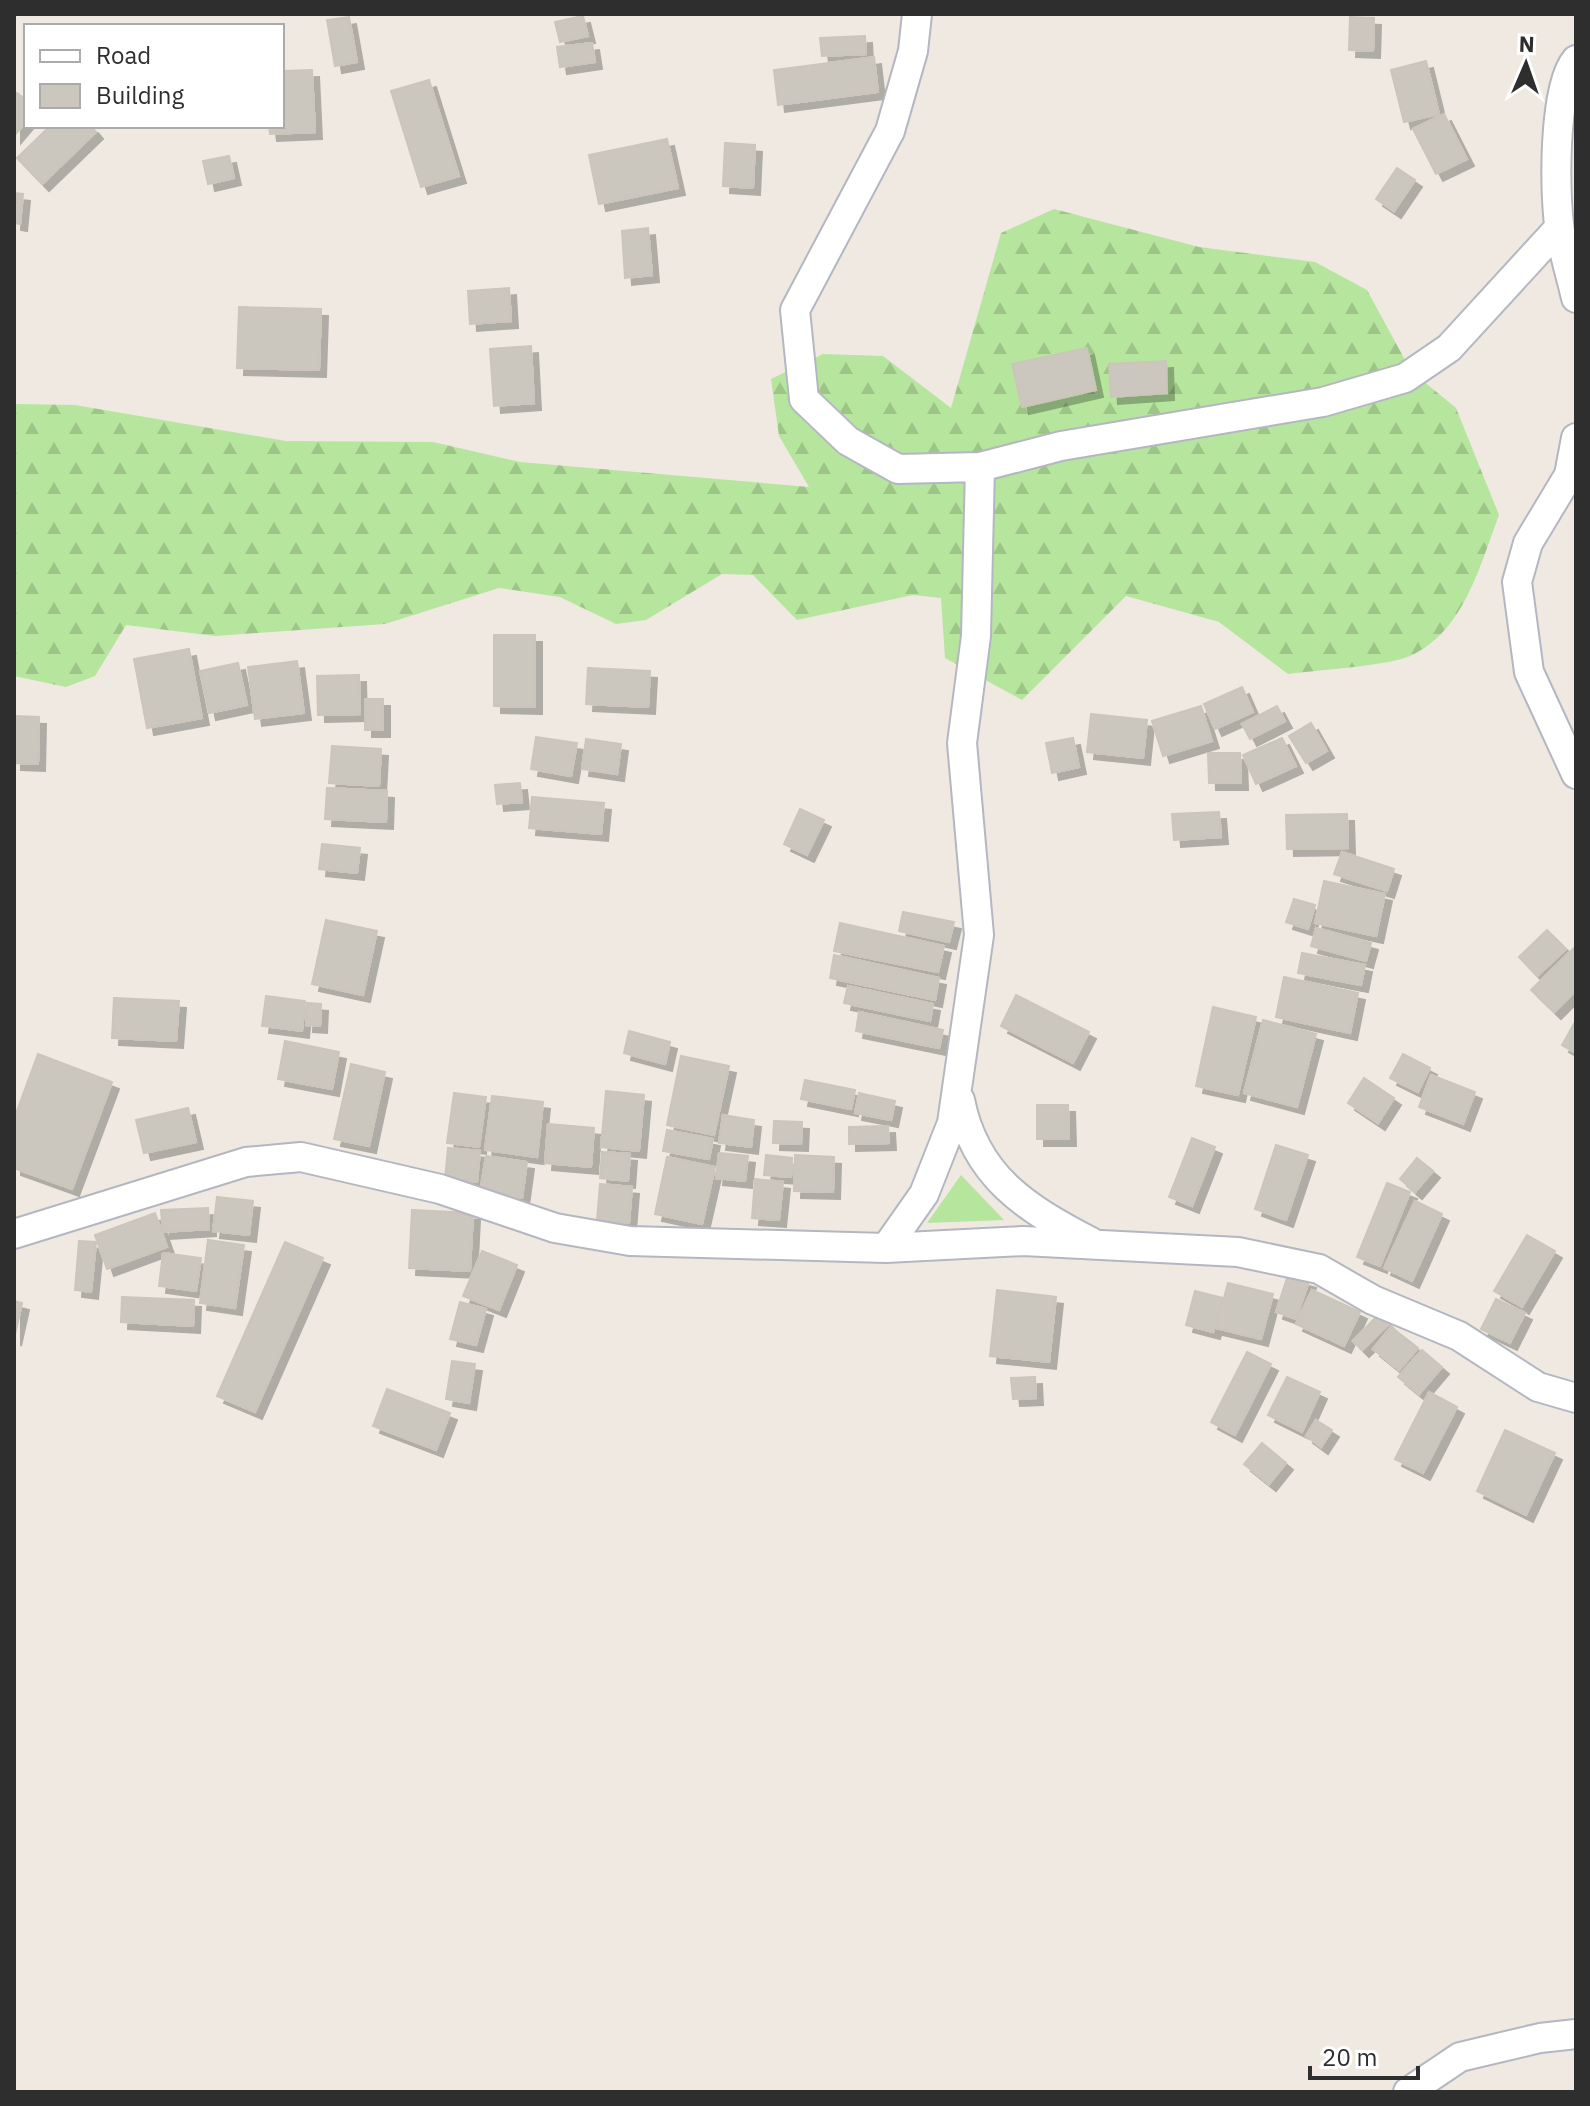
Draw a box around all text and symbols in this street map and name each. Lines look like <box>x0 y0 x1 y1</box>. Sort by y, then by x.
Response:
legend <box>24 24 284 128</box>
north arrow <box>1486 24 1566 104</box>
text: N <box>1518 29 1535 58</box>
text: Road <box>96 39 151 71</box>
text: Building <box>96 79 184 111</box>
scale bar <box>1310 2030 1418 2080</box>
text: 20 m <box>1322 2041 1377 2073</box>

